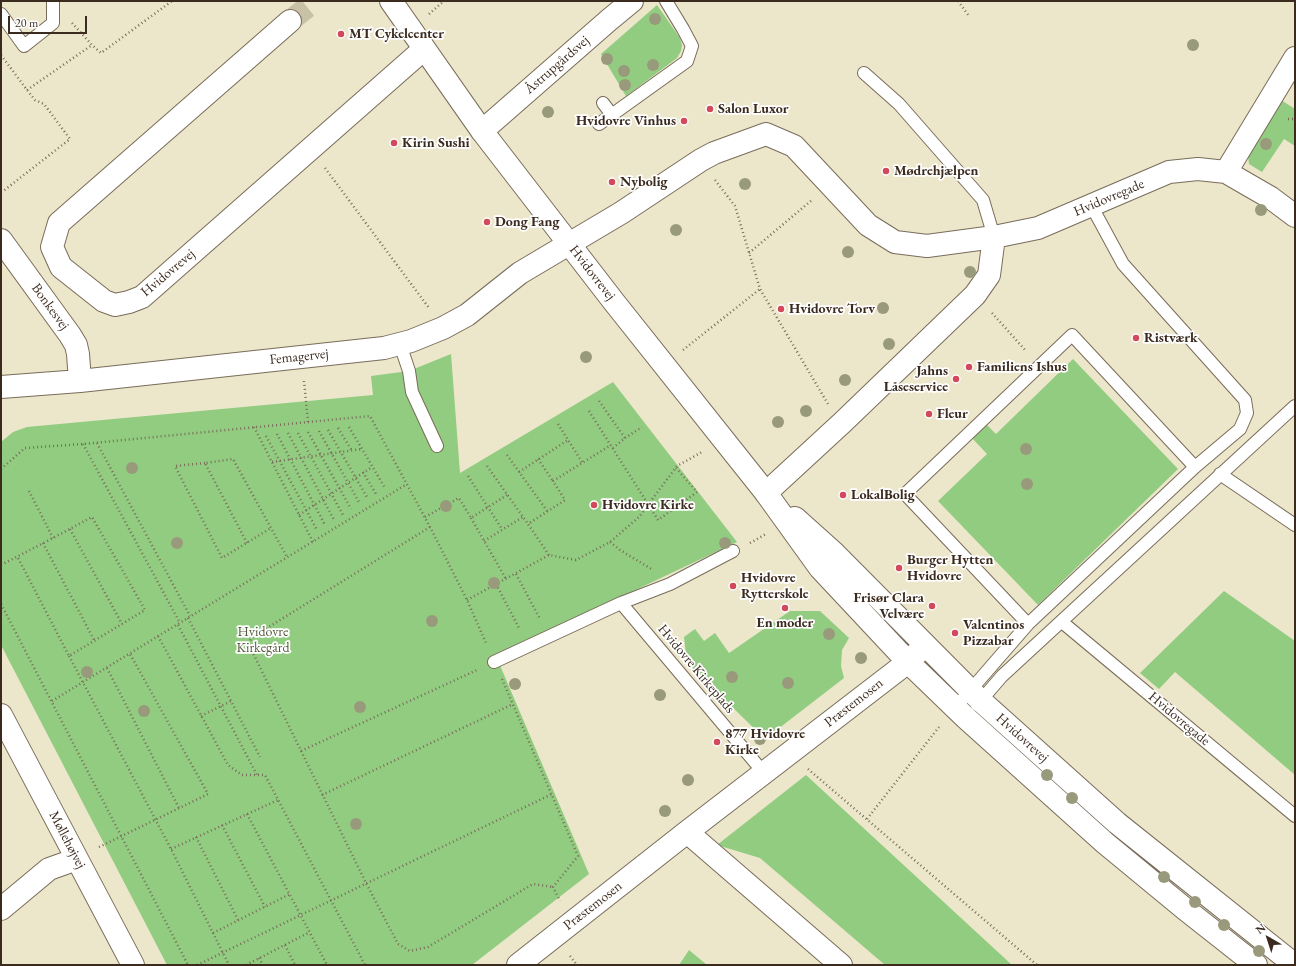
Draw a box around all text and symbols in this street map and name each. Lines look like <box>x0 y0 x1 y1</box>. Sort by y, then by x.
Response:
scale bar <box>10 8 89 34</box>
text: 20 m <box>15 15 38 31</box>
place label: MT Cykelcenter <box>349 26 444 42</box>
marker: MT Cykelcenter <box>336 29 346 39</box>
street label: Åstrupgårdsvej <box>521 32 593 98</box>
place label: Salon Luxor <box>718 101 789 117</box>
marker: Salon Luxor <box>705 104 715 114</box>
place label: Hvidovre Vinhus <box>576 113 676 129</box>
marker: Hvidovre Vinhus <box>679 116 689 126</box>
place label: Kirin Sushi <box>402 135 470 151</box>
marker: Kirin Sushi <box>389 138 399 148</box>
place label: Mødrehjælpen <box>894 163 979 179</box>
marker: Mødrehjælpen <box>881 166 891 176</box>
place label: Nybolig <box>620 174 668 190</box>
street label: Hvidovregade <box>1071 176 1147 220</box>
marker: Nybolig <box>607 177 617 187</box>
place label: Dong Fang <box>495 214 559 230</box>
marker: Dong Fang <box>482 217 492 227</box>
street label: Hvidovrevej <box>565 242 619 304</box>
street label: Hvidovrevej <box>138 246 198 300</box>
street label: Bonkesvej <box>27 280 73 334</box>
place label: Hvidovre Torv <box>789 301 875 317</box>
marker: Hvidovre Torv <box>776 304 786 314</box>
place label: Ristværk <box>1144 330 1198 346</box>
marker: Ristværk <box>1131 333 1141 343</box>
street label: Femagervej <box>269 346 329 368</box>
place label: Familiens Ishus <box>977 359 1067 375</box>
marker: Familiens Ishus <box>964 362 974 372</box>
place label: Jahns Låseservice <box>884 363 948 396</box>
marker: Jahns Låseservice <box>951 374 961 384</box>
place label: Fleur <box>937 406 968 422</box>
marker: Fleur <box>924 409 934 419</box>
place label: LokalBolig <box>851 487 915 503</box>
marker: LokalBolig <box>838 490 848 500</box>
place label: Hvidovre Kirke <box>602 497 694 513</box>
marker: Hvidovre Kirke <box>589 500 599 510</box>
place label: Burger Hytten Hvidovre <box>907 552 993 584</box>
marker: Burger Hytten Hvidovre <box>894 563 904 573</box>
place label: Hvidovre Rytterskole <box>741 570 809 602</box>
marker: Hvidovre Rytterskole <box>728 581 738 591</box>
place label: Frisør Clara Velvære <box>853 590 924 622</box>
marker: Frisør Clara Velvære <box>927 601 937 611</box>
marker: En moder <box>780 603 790 613</box>
place label: En moder <box>757 615 813 631</box>
place label: Valentinos Pizzabar <box>963 617 1024 650</box>
street label: Hvidovre Kirkeplads <box>654 621 738 717</box>
park label: Hvidovre Kirkegård <box>236 624 290 656</box>
marker: Valentinos Pizzabar <box>950 628 960 638</box>
street label: Præstemosen <box>821 675 887 731</box>
street label: Hvidovregade <box>1145 688 1213 750</box>
street label: Hvidovrevej <box>992 710 1052 766</box>
place label: 877 Hvidovre Kirke <box>725 726 805 758</box>
marker: 877 Hvidovre Kirke <box>712 737 722 747</box>
street label: Møllehøjvej <box>45 808 89 872</box>
street label: Præstemosen <box>560 878 626 934</box>
north arrow <box>1248 918 1288 958</box>
text: N <box>1253 920 1268 937</box>

